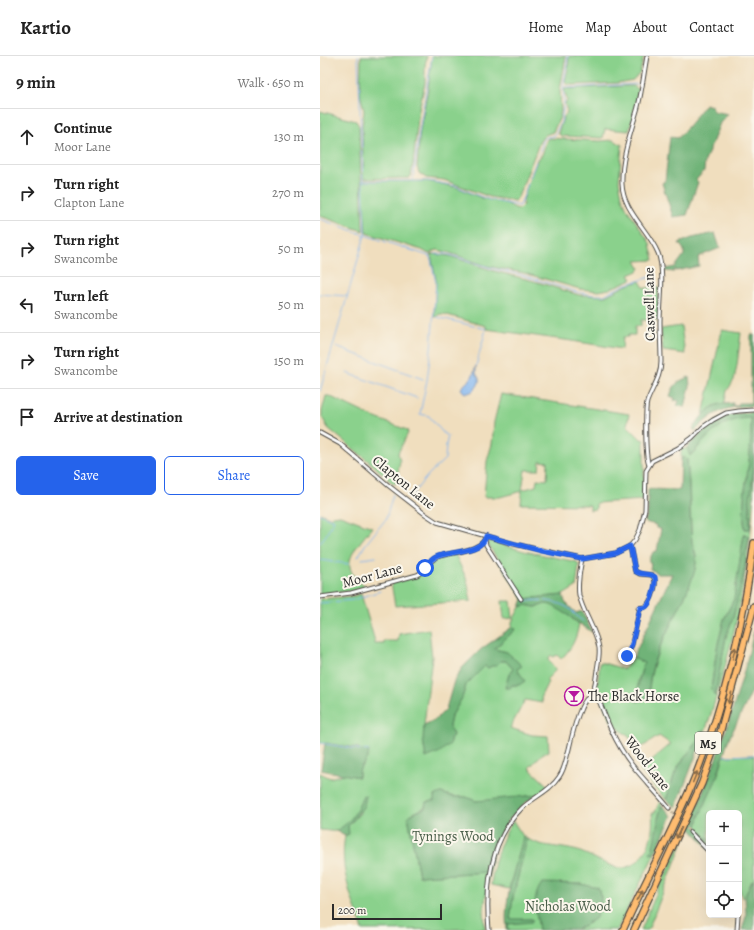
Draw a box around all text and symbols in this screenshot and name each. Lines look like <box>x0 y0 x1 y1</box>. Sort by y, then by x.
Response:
text: Kartio <box>20 15 71 41</box>
text: Home <box>528 18 563 37</box>
text: Map <box>585 18 611 37</box>
text: About <box>633 18 667 37</box>
text: Contact <box>689 18 734 37</box>
text: 9 min <box>16 71 56 94</box>
text: Walk · 650 m <box>238 74 304 91</box>
text: Continue <box>54 118 112 138</box>
icon: ahead <box>16 126 38 148</box>
text: 130 m <box>274 128 304 145</box>
text: Moor Lane <box>54 138 111 155</box>
text: Turn right <box>54 174 119 194</box>
icon: right <box>16 182 38 204</box>
text: 270 m <box>272 184 304 201</box>
text: Clapton Lane <box>54 194 124 211</box>
text: Turn right <box>54 230 119 250</box>
icon: right <box>16 238 38 260</box>
text: 50 m <box>278 240 304 257</box>
text: Swancombe <box>54 250 118 267</box>
street label: Caswell Lane <box>639 267 660 341</box>
text: Turn left <box>54 286 109 306</box>
icon: left <box>16 294 38 316</box>
text: 50 m <box>278 296 304 313</box>
text: Swancombe <box>54 306 118 323</box>
text: Turn right <box>54 342 119 362</box>
icon: right <box>16 350 38 372</box>
text: 150 m <box>274 352 304 369</box>
text: Swancombe <box>54 362 118 379</box>
icon: arrive <box>16 406 38 428</box>
text: Arrive at destination <box>54 407 183 427</box>
street label: Clapton Lane <box>368 451 439 514</box>
button: Save <box>16 456 156 495</box>
button: Share <box>164 456 304 495</box>
street label: Moor Lane <box>340 558 404 593</box>
route start <box>416 559 434 577</box>
route end <box>618 647 636 665</box>
one-way arrow <box>731 647 738 660</box>
bar icon: The Black Horse <box>563 685 585 707</box>
place label: The Black Horse <box>588 687 679 706</box>
one-way arrow <box>726 692 734 705</box>
street label: Wood Lane <box>620 732 675 794</box>
road number: M5 <box>695 732 721 754</box>
one-way arrow <box>691 772 699 784</box>
map controls <box>706 810 742 918</box>
button: + <box>706 810 742 846</box>
one-way arrow <box>675 826 682 838</box>
park label: Tynings Wood <box>412 827 494 846</box>
button: − <box>706 846 742 882</box>
button: locate <box>706 882 742 918</box>
one-way arrow <box>637 889 644 901</box>
park label: Nicholas Wood <box>525 897 612 916</box>
scale bar <box>332 902 442 921</box>
text: 200 m <box>338 903 366 918</box>

